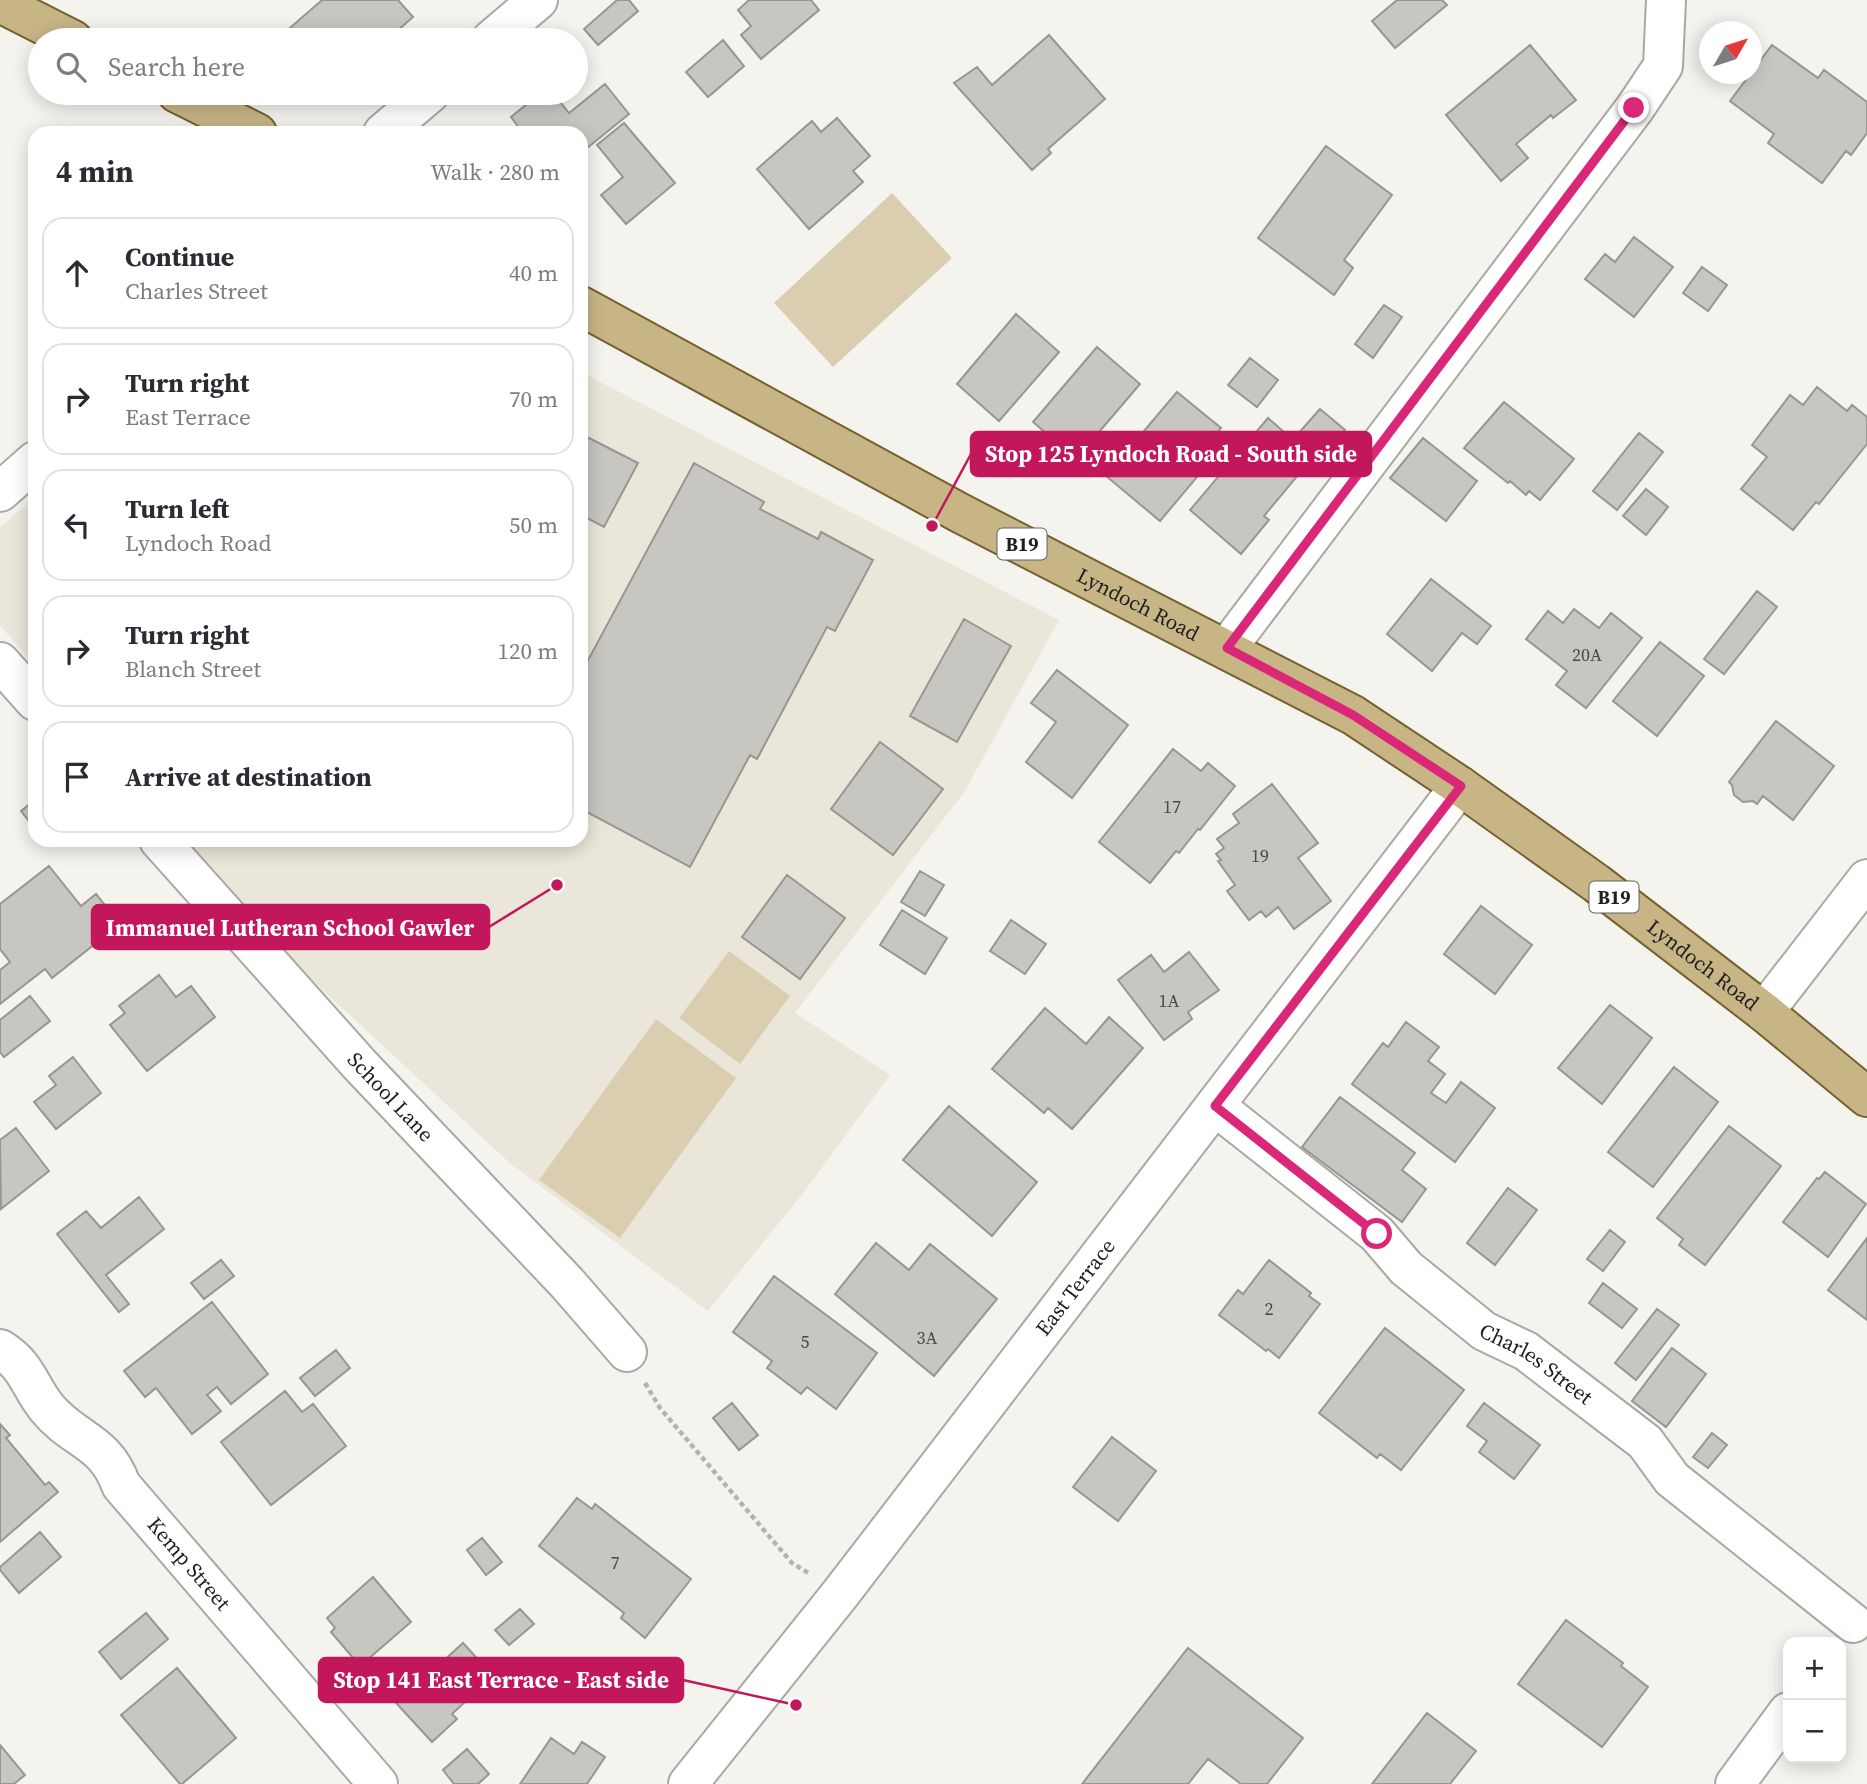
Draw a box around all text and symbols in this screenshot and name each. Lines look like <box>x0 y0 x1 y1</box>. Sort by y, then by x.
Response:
north arrow <box>1699 21 1762 84</box>
search box <box>28 28 588 105</box>
icon: search <box>52 48 90 86</box>
text: Search here <box>108 49 245 85</box>
route end <box>1618 92 1649 123</box>
text: 4 min <box>56 151 134 192</box>
text: Walk · 280 m <box>430 156 560 188</box>
text: Continue <box>125 239 234 275</box>
icon: ahead <box>58 254 96 292</box>
text: 40 m <box>509 257 558 289</box>
text: Charles Street <box>125 275 268 307</box>
text: Turn right <box>125 365 249 401</box>
icon: right <box>58 380 96 418</box>
text: 70 m <box>509 383 558 415</box>
text: East Terrace <box>125 401 251 433</box>
callout: Stop 125 Lyndoch Road - South side <box>971 432 1371 476</box>
text: Stop 125 Lyndoch Road - South side <box>985 438 1357 470</box>
text: Turn left <box>125 491 229 527</box>
icon: left <box>58 506 96 544</box>
text: 50 m <box>509 509 558 541</box>
text: Lyndoch Road <box>125 527 272 559</box>
road number: B19 <box>998 528 1046 559</box>
street label: Lyndoch Road <box>1072 561 1205 648</box>
text: Turn right <box>125 617 249 653</box>
icon: right <box>58 632 96 670</box>
text: 120 m <box>497 635 558 667</box>
house number: 20A <box>1572 642 1602 667</box>
text: Blanch Street <box>125 653 261 685</box>
icon: arrive <box>58 758 96 796</box>
text: Arrive at destination <box>125 759 372 795</box>
house number: 17 <box>1163 794 1181 819</box>
house number: 19 <box>1251 843 1269 868</box>
road number: B19 <box>1590 882 1638 912</box>
callout: Immanuel Lutheran School Gawler <box>92 905 489 949</box>
text: Immanuel Lutheran School Gawler <box>106 912 475 944</box>
street label: Lyndoch Road <box>1641 912 1765 1017</box>
house number: 1A <box>1159 988 1180 1013</box>
street label: School Lane <box>341 1046 441 1148</box>
route start <box>1361 1218 1392 1249</box>
street label: East Terrace <box>1029 1233 1122 1341</box>
house number: 2 <box>1265 1296 1274 1321</box>
street label: Charles Street <box>1475 1316 1599 1411</box>
house number: 3A <box>917 1325 938 1350</box>
house number: 5 <box>801 1329 810 1354</box>
street label: Kemp Street <box>141 1511 238 1617</box>
house number: 7 <box>611 1550 620 1575</box>
map controls <box>1783 1637 1846 1763</box>
button: + <box>1783 1637 1846 1700</box>
callout: Stop 141 East Terrace - East side <box>319 1658 683 1702</box>
text: Stop 141 East Terrace - East side <box>333 1664 669 1696</box>
button: − <box>1783 1700 1846 1763</box>

